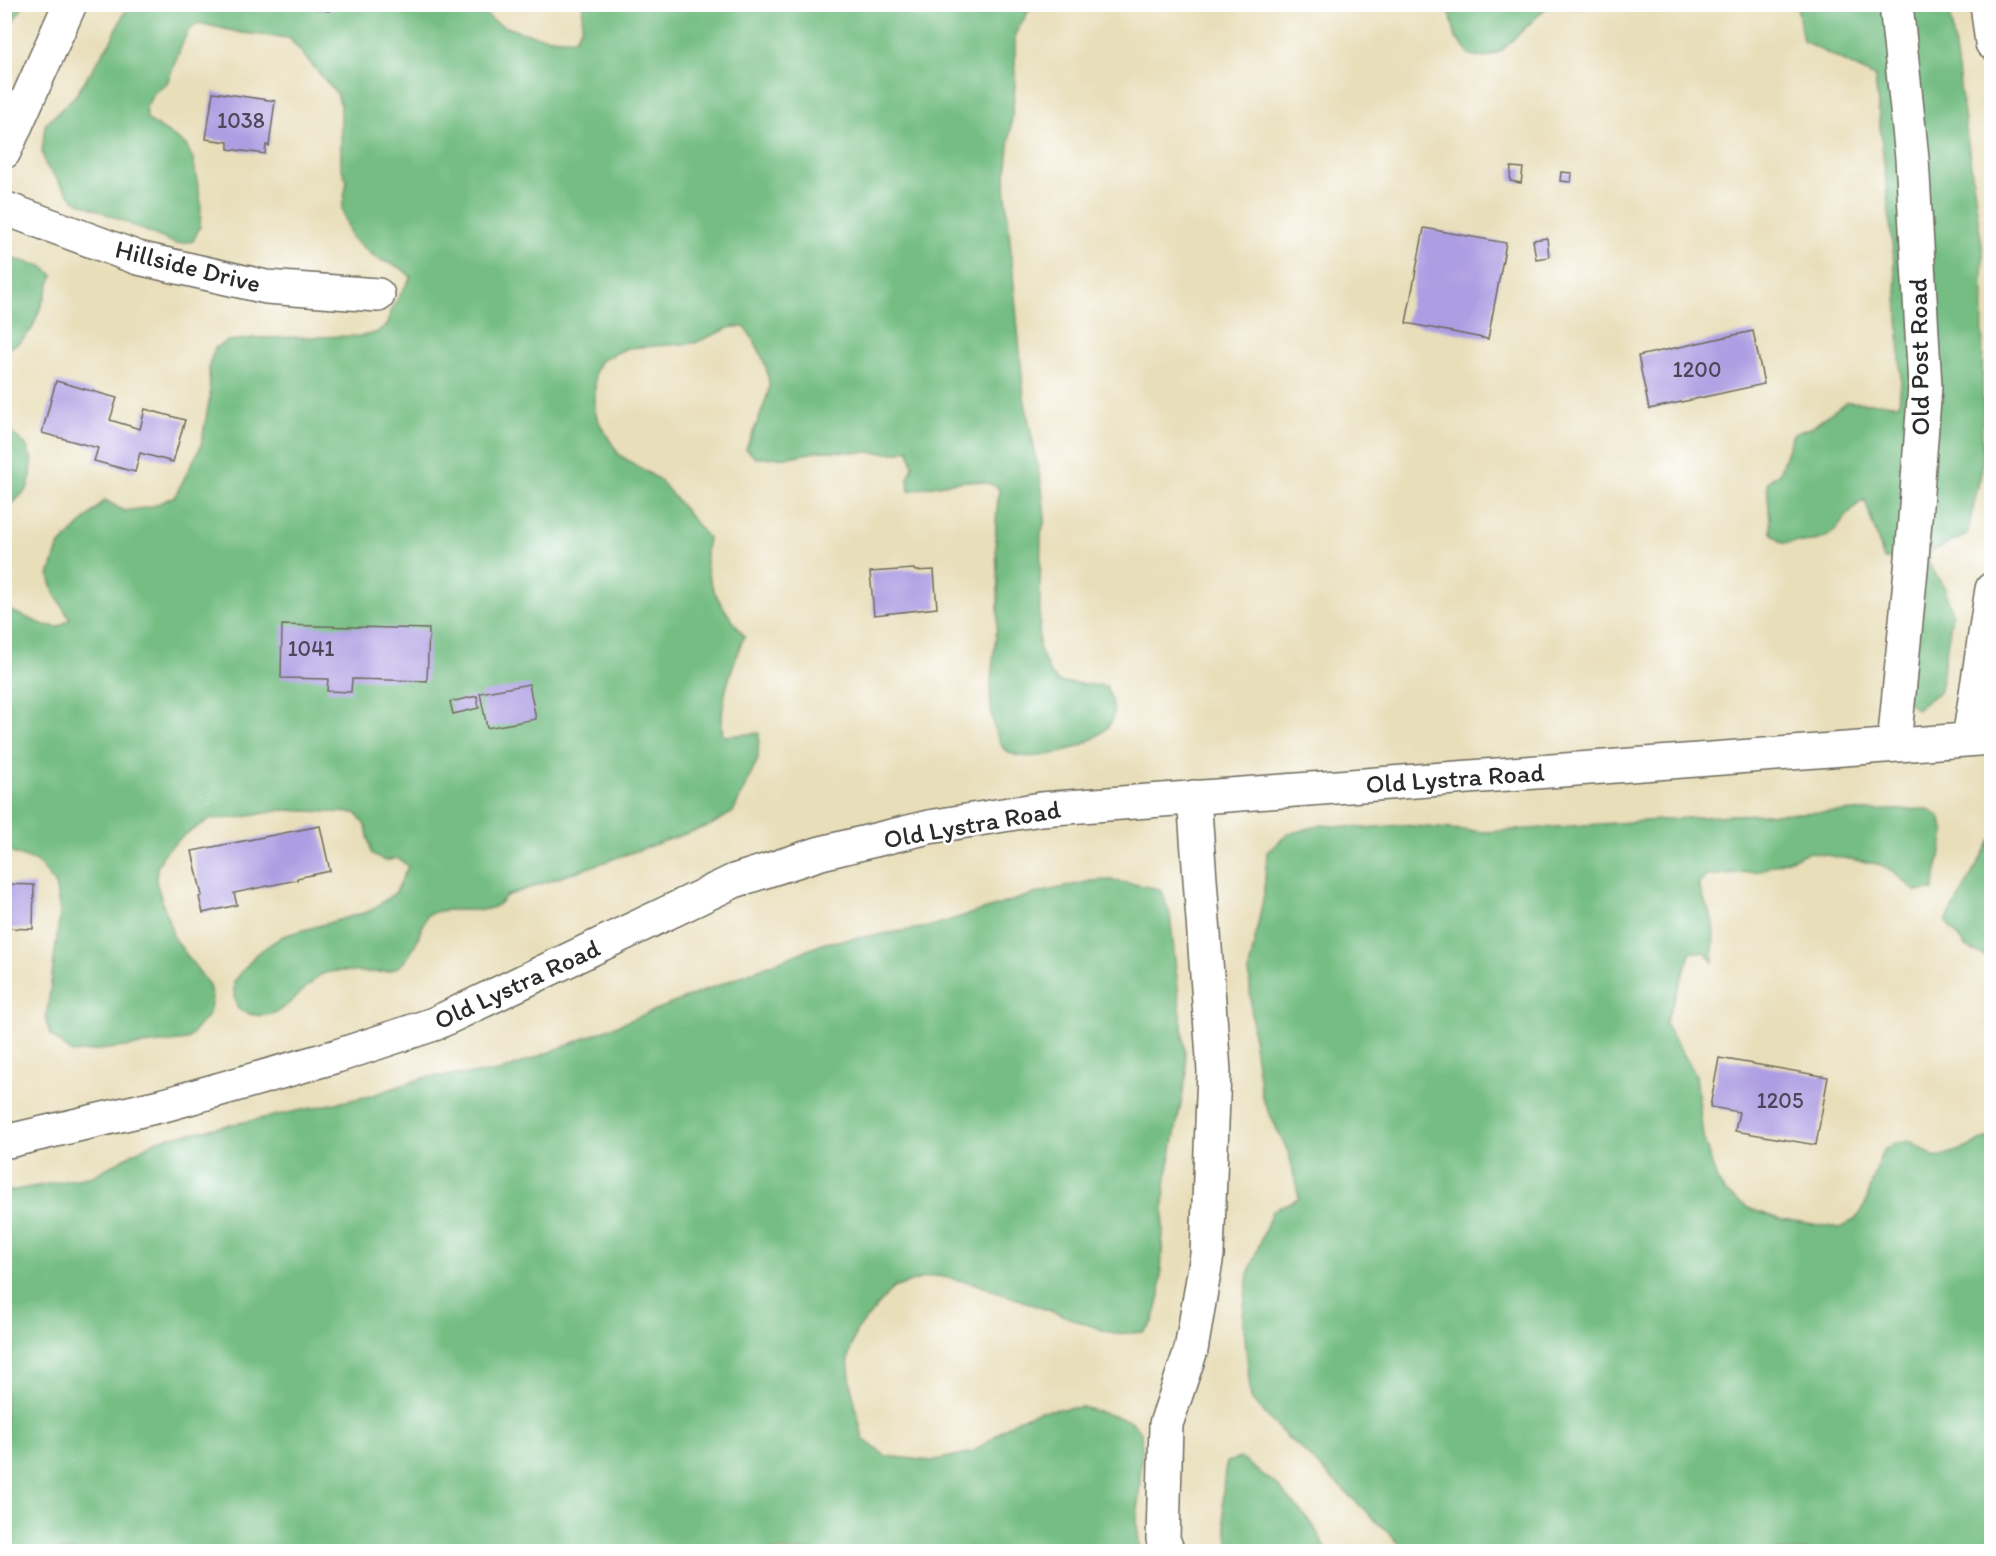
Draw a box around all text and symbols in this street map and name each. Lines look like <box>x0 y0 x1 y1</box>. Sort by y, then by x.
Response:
house number: 1038 <box>217 107 265 134</box>
street label: Hillside Drive <box>112 233 264 299</box>
street label: Old Post Road <box>1902 278 1936 436</box>
house number: 1200 <box>1673 356 1721 383</box>
house number: 1041 <box>287 635 335 662</box>
street label: Old Lystra Road <box>1365 756 1546 800</box>
street label: Old Lystra Road <box>881 793 1064 855</box>
street label: Old Lystra Road <box>429 931 606 1036</box>
house number: 1205 <box>1757 1087 1803 1114</box>

